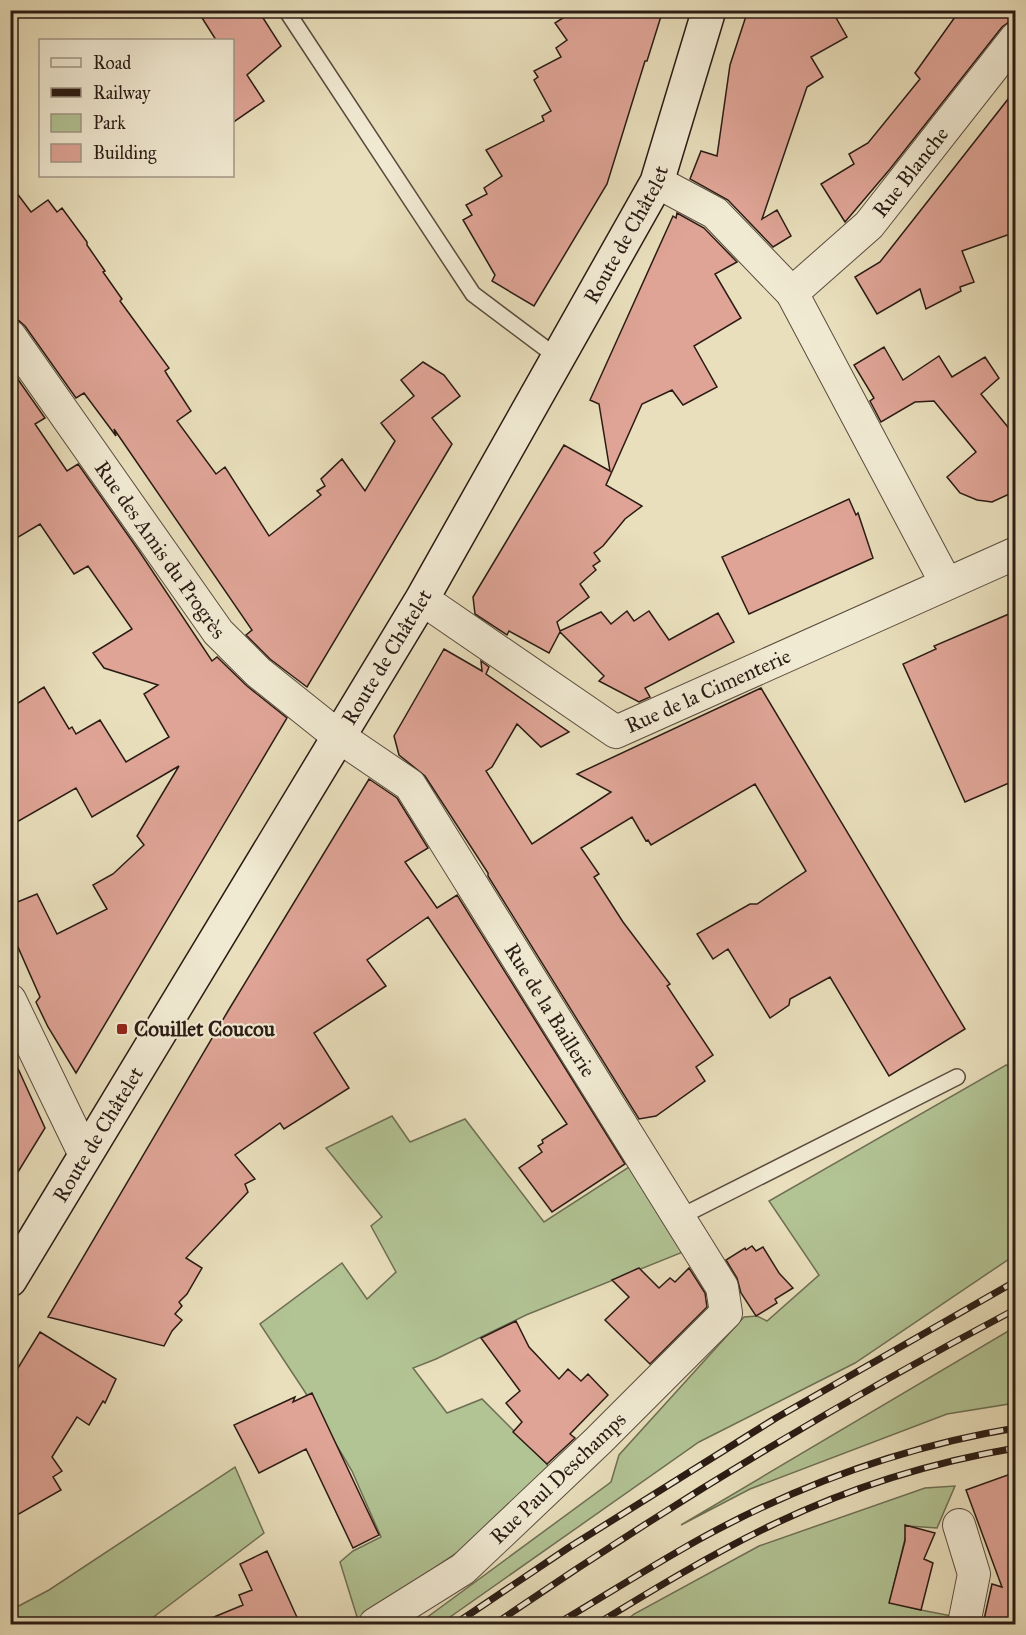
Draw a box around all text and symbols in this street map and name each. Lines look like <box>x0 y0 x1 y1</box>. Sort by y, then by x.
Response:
legend <box>39 39 234 177</box>
text: Road <box>93 52 131 74</box>
text: Railway <box>93 82 151 104</box>
text: Park <box>93 112 126 134</box>
street label: Rue Blanche <box>867 121 954 223</box>
text: Building <box>93 142 157 165</box>
street label: Route de Châtelet <box>578 162 674 308</box>
street label: Rue des Amis du Progrès <box>89 456 231 645</box>
street label: Route de Châtelet <box>336 584 438 730</box>
street label: Rue de la Cimenterie <box>621 642 795 739</box>
street label: Rue de la Baillerie <box>499 938 601 1082</box>
place label: Couillet Coucou <box>134 1016 276 1042</box>
marker: Couillet Coucou <box>115 1022 129 1036</box>
street label: Route de Châtelet <box>47 1061 149 1207</box>
street label: Rue Paul Deschamps <box>485 1406 631 1550</box>

